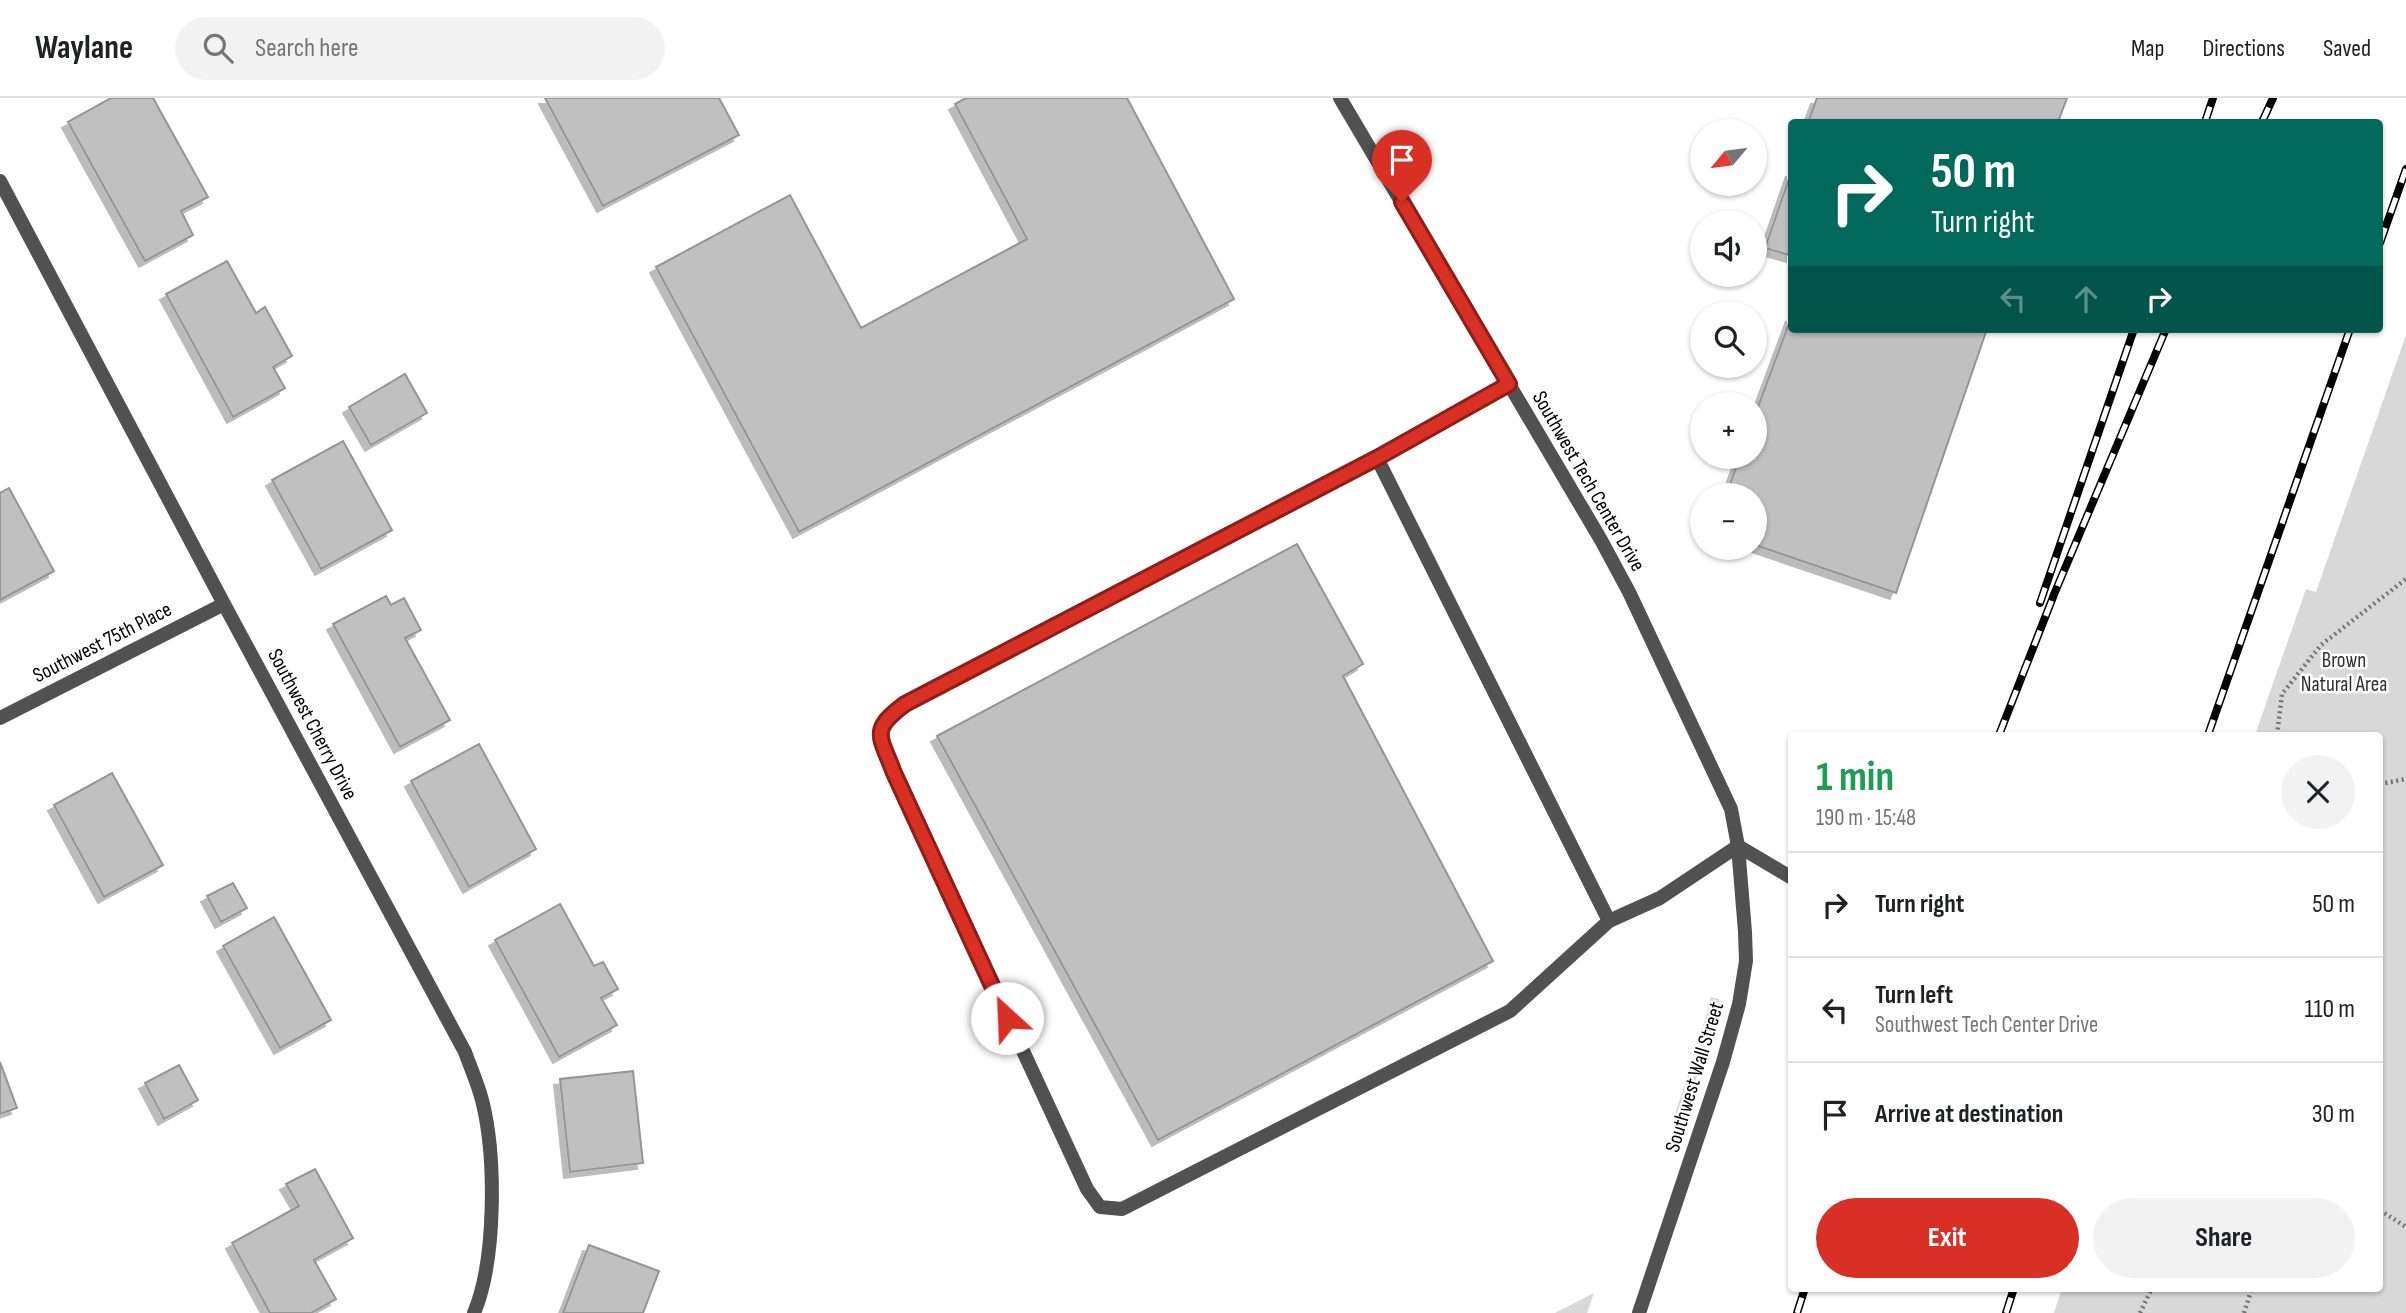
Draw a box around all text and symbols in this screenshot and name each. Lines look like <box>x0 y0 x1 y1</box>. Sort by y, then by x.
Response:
search box <box>175 17 665 80</box>
text: Waylane <box>35 28 133 68</box>
icon: search <box>199 29 237 67</box>
text: Search here <box>255 33 358 64</box>
text: Map <box>2131 34 2164 63</box>
text: Directions <box>2202 34 2285 63</box>
text: Saved <box>2323 34 2371 63</box>
north arrow <box>1690 119 1768 196</box>
map controls <box>1690 119 1767 560</box>
pin <box>1372 130 1432 202</box>
icon: arrive <box>1383 141 1421 179</box>
text: 50 m <box>1931 143 2016 202</box>
icon: right <box>1816 147 1907 238</box>
text: Turn right <box>1931 203 2035 242</box>
button: sound <box>1690 210 1767 287</box>
icon: left <box>1994 280 2032 318</box>
icon: ahead <box>2067 280 2105 318</box>
icon: right <box>2140 280 2178 318</box>
button: search <box>1690 301 1767 378</box>
street label: Southwest Tech Center Drive <box>1527 387 1650 576</box>
button: + <box>1690 392 1767 469</box>
button: − <box>1690 483 1767 560</box>
street label: Southwest 75th Place <box>29 597 176 688</box>
street label: Southwest Cherry Drive <box>262 645 363 804</box>
park label: Brown Natural Area <box>2301 648 2387 697</box>
text: 1 min <box>1816 752 1894 803</box>
button: close <box>2281 755 2355 829</box>
text: 190 m · 15:48 <box>1816 804 1916 832</box>
icon: right <box>1816 886 1854 924</box>
text: Turn right <box>1875 889 1964 920</box>
text: 50 m <box>2312 889 2355 920</box>
text: Turn left <box>1875 980 1953 1011</box>
position arrow <box>970 981 1044 1055</box>
icon: left <box>1816 991 1854 1029</box>
text: 110 m <box>2304 994 2355 1025</box>
street label: Southwest Wall Street <box>1660 999 1729 1155</box>
text: Southwest Tech Center Drive <box>1875 1011 2098 1039</box>
icon: arrive <box>1816 1096 1854 1134</box>
text: Arrive at destination <box>1875 1099 2063 1130</box>
text: 30 m <box>2312 1099 2355 1130</box>
button: Exit <box>1816 1198 2079 1278</box>
button: Share <box>2093 1198 2355 1278</box>

